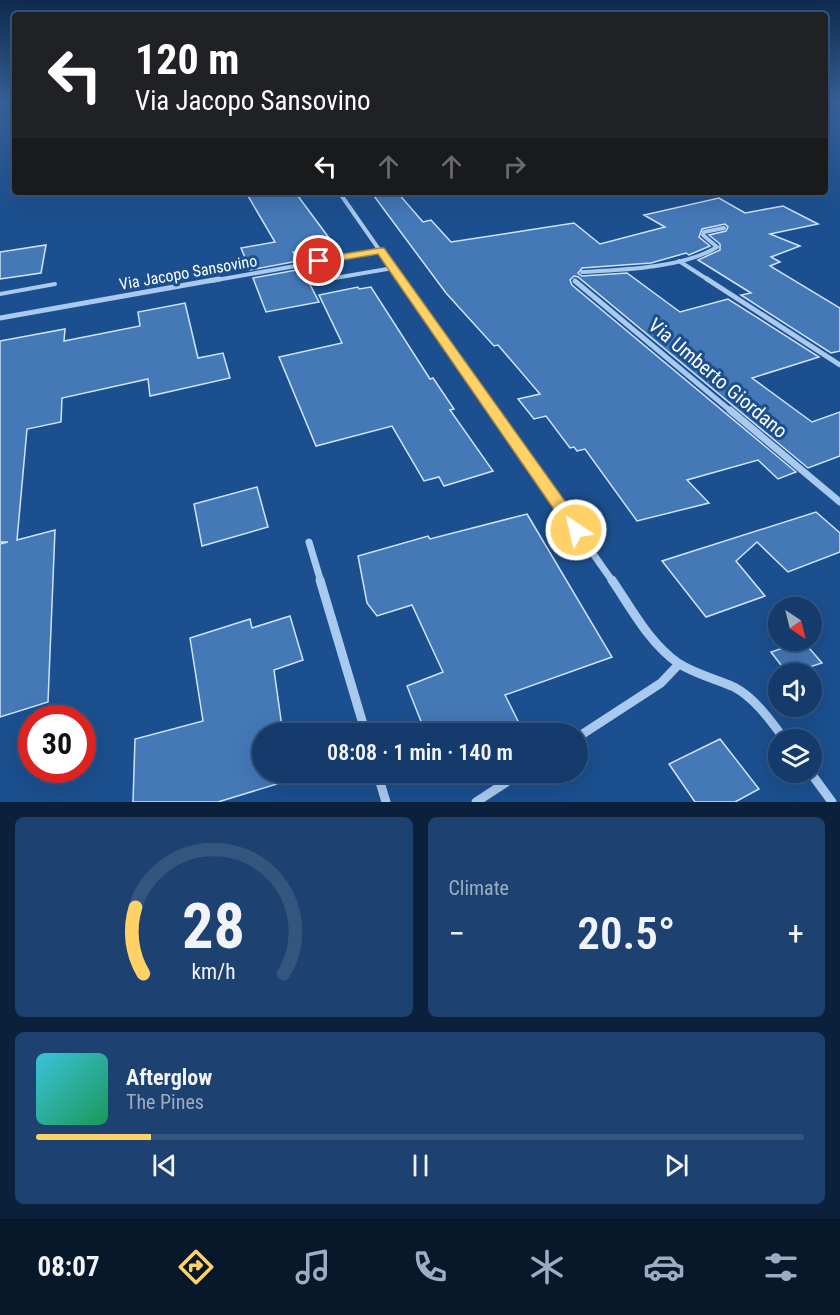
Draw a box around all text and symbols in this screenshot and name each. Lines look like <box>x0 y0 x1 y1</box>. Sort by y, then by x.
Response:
text: 120 m <box>135 35 240 84</box>
icon: left <box>36 36 114 114</box>
text: Via Jacopo Sansovino <box>135 85 371 117</box>
icon: left <box>309 150 342 183</box>
icon: ahead <box>372 150 405 183</box>
icon: ahead <box>435 150 468 183</box>
icon: right <box>498 150 531 183</box>
pin <box>293 235 344 286</box>
icon: arrive <box>302 244 335 277</box>
street label: Via Jacopo Sansovino <box>118 251 258 294</box>
street label: Via Umberto Giordano <box>644 313 792 443</box>
position arrow <box>544 498 608 562</box>
north arrow <box>768 597 822 651</box>
map controls <box>768 597 822 783</box>
button: sound <box>768 663 822 717</box>
speed limit sign: 30 <box>18 705 96 783</box>
button: layers <box>768 729 822 783</box>
text: 08:08 · 1 min · 140 m <box>327 740 513 765</box>
text: Climate <box>449 876 509 900</box>
text: 28 <box>182 890 245 963</box>
text: 20.5° <box>577 907 675 960</box>
text: − <box>449 914 465 953</box>
text: + <box>788 914 804 953</box>
text: km/h <box>192 959 236 984</box>
text: Afterglow <box>126 1065 212 1090</box>
text: The Pines <box>126 1090 204 1114</box>
icon: previous <box>148 1149 181 1182</box>
icon: pause <box>404 1149 437 1182</box>
icon: next <box>660 1149 693 1182</box>
icon: directions <box>175 1246 217 1288</box>
icon: music <box>292 1246 334 1288</box>
icon: phone <box>409 1246 451 1288</box>
icon: climate <box>526 1246 568 1288</box>
icon: car <box>643 1246 685 1288</box>
icon: filters <box>760 1246 802 1288</box>
text: 08:07 <box>38 1251 100 1283</box>

